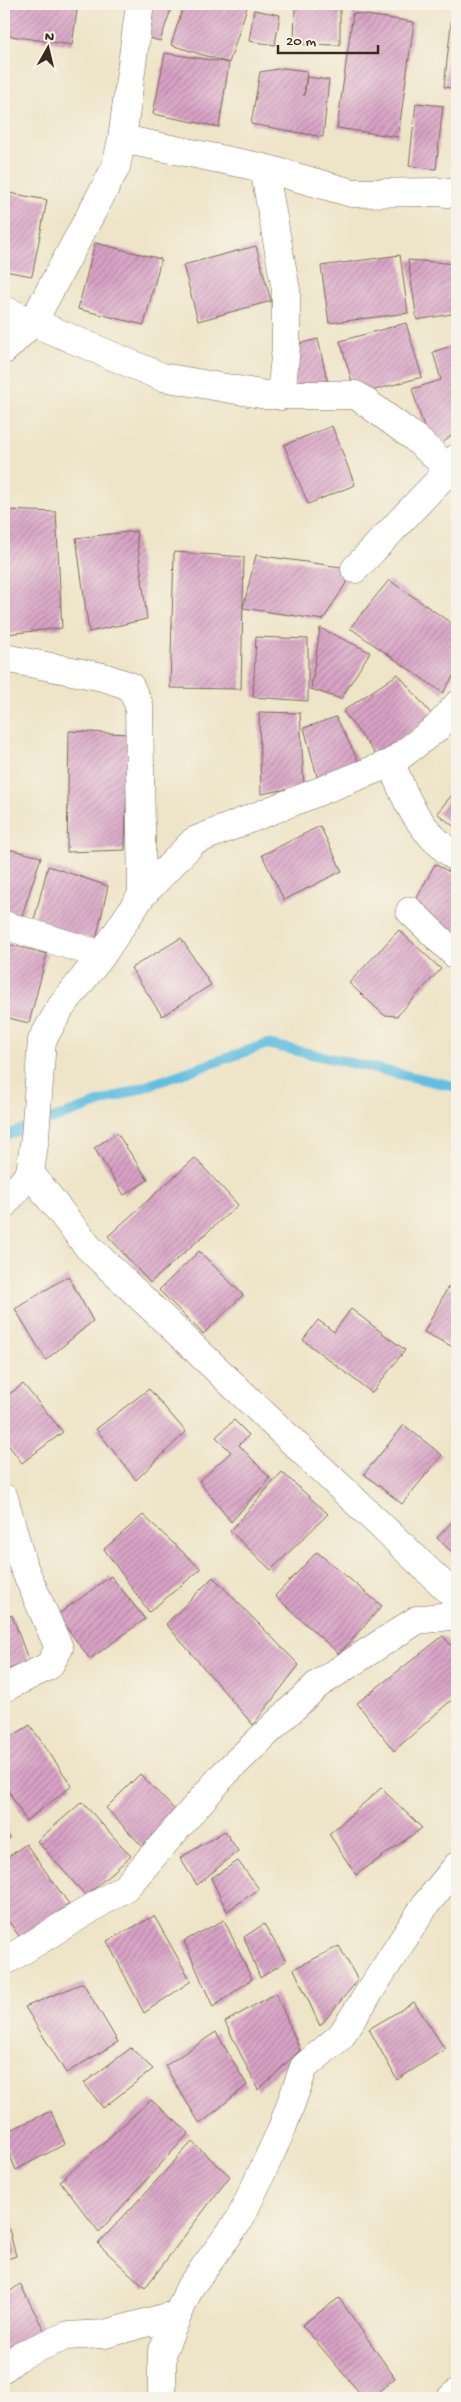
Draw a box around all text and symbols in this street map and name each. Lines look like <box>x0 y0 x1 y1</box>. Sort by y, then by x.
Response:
north arrow <box>22 22 72 72</box>
scale bar <box>278 22 378 54</box>
text: N <box>44 29 55 47</box>
text: 20 m <box>286 33 316 51</box>

